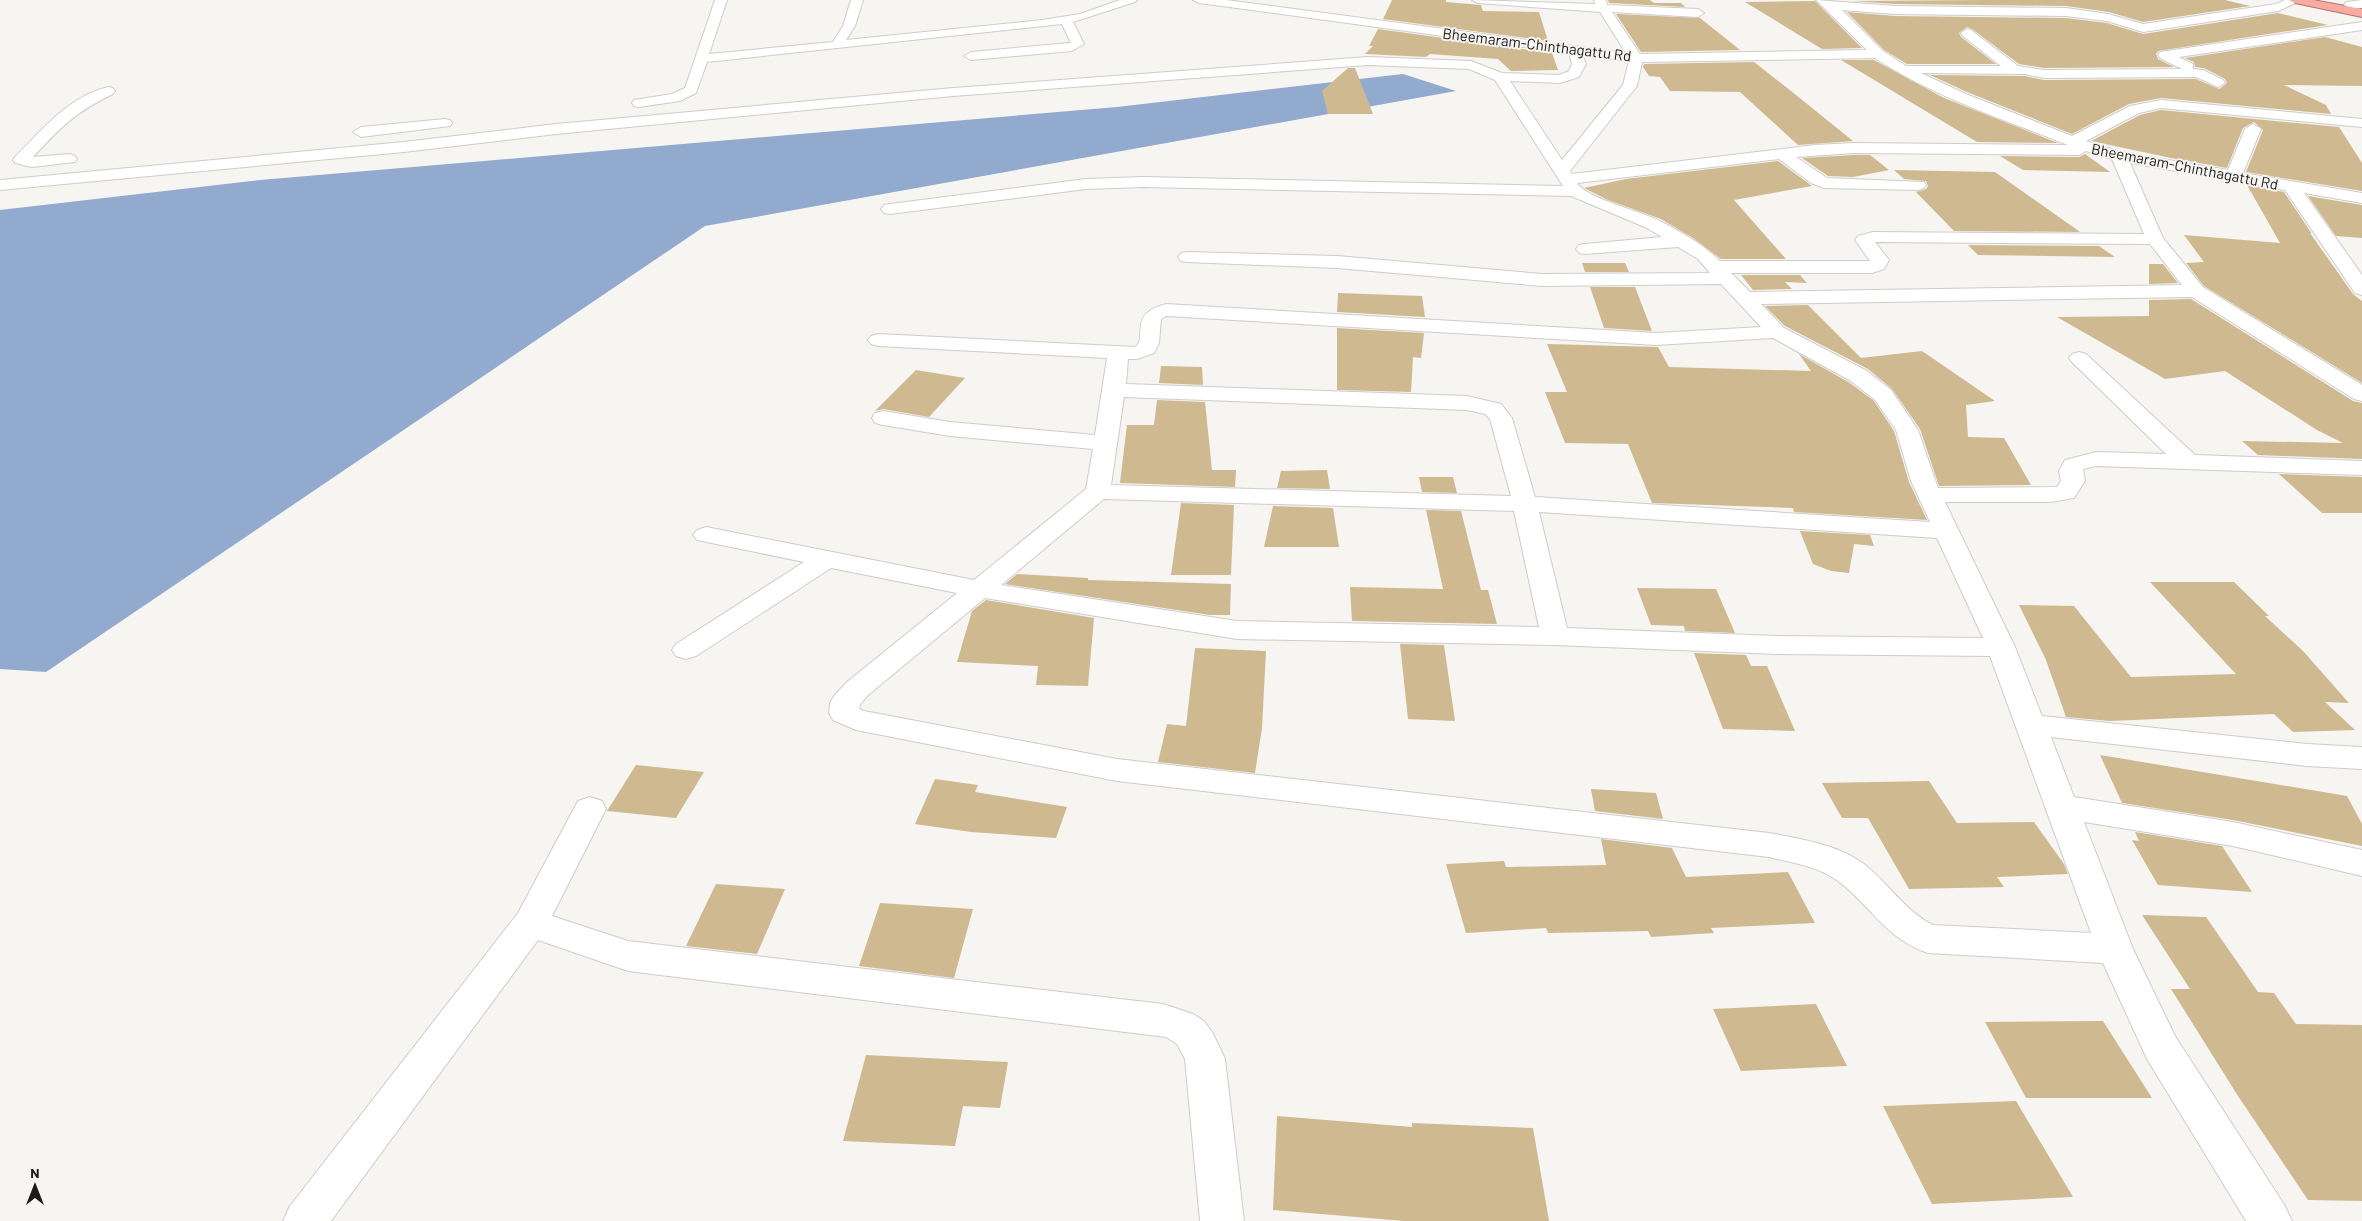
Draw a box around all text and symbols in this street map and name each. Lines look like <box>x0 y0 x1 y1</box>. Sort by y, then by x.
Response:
street label: Bheemaram-Chinthagattu Rd <box>1442 23 1632 65</box>
street label: Bheemaram-Chinthagattu Rd <box>2090 139 2280 193</box>
north arrow <box>10 1161 60 1211</box>
text: N <box>30 1164 40 1181</box>

